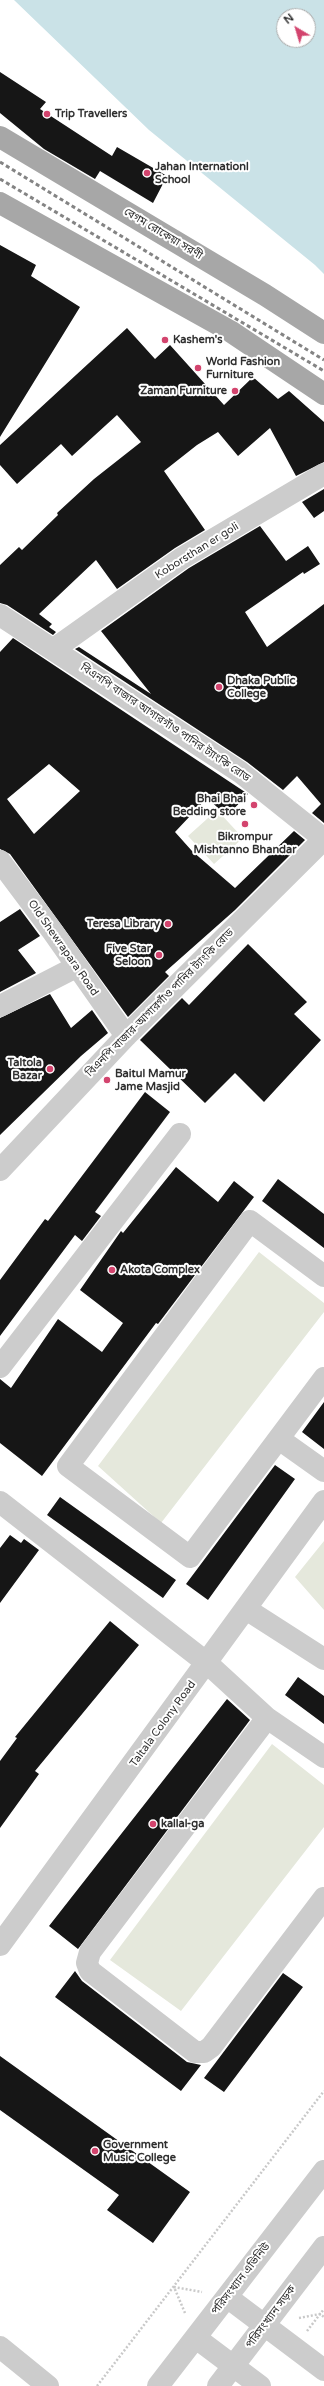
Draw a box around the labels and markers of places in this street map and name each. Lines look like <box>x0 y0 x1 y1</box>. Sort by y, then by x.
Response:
place label: Trip Travellers <box>55 107 127 121</box>
marker: Trip Travellers <box>42 109 52 119</box>
place label: Jahan Internationl School <box>155 160 249 186</box>
marker: Jahan Internationl School <box>142 168 152 178</box>
place label: Kashem's <box>173 333 223 347</box>
marker: Kashem's <box>160 335 170 345</box>
place label: World Fashion Furniture <box>206 355 280 381</box>
marker: World Fashion Furniture <box>193 363 203 373</box>
place label: Zaman Furniture <box>140 384 227 398</box>
marker: Zaman Furniture <box>230 386 240 396</box>
place label: Dhaka Public College <box>227 674 295 700</box>
marker: Dhaka Public College <box>214 682 224 692</box>
place label: Bhai Bhai Bedding store <box>173 792 246 818</box>
marker: Bhai Bhai Bedding store <box>249 800 259 810</box>
marker: Bikrompur Mishtanno Bhandar <box>240 819 250 829</box>
place label: Bikrompur Mishtanno Bhandar <box>194 830 296 856</box>
place label: Teresa Library <box>87 917 160 931</box>
marker: Teresa Library <box>163 919 173 929</box>
place label: Five Star Seloon <box>106 942 151 968</box>
marker: Five Star Seloon <box>154 950 164 960</box>
place label: Taltola Bazar <box>8 1056 42 1082</box>
marker: Taltola Bazar <box>45 1064 55 1074</box>
place label: Baitul Mamur Jame Masjid <box>115 1067 186 1093</box>
marker: Baitul Mamur Jame Masjid <box>102 1075 112 1085</box>
place label: Akota Complex <box>120 1263 200 1277</box>
marker: Akota Complex <box>107 1265 117 1275</box>
place label: kallal-ga <box>161 1817 204 1831</box>
marker: kallal-ga <box>148 1819 158 1829</box>
place label: Government Music College <box>103 2138 176 2164</box>
marker: Government Music College <box>90 2146 100 2156</box>

